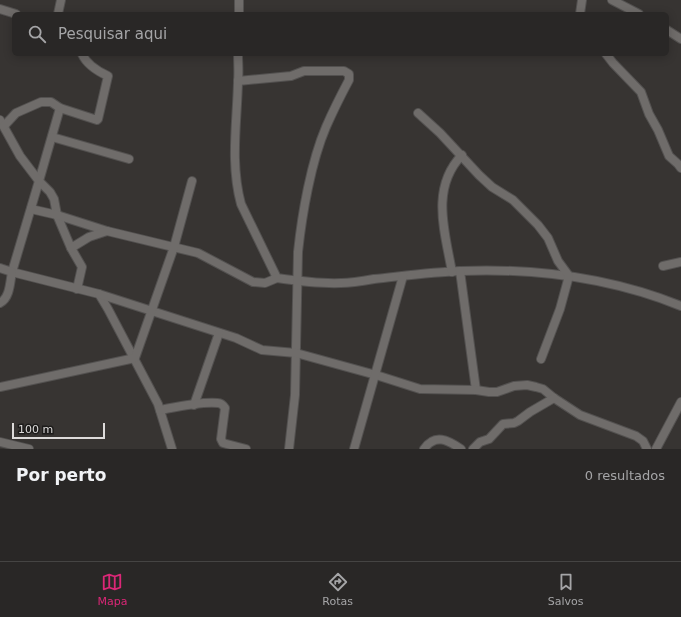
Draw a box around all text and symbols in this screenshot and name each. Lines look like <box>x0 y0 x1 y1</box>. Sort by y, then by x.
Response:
search box <box>12 12 669 56</box>
icon: search <box>26 23 48 45</box>
text: Pesquisar aqui <box>58 25 167 43</box>
scale bar <box>12 421 105 440</box>
text: 100 m <box>18 423 53 436</box>
text: Por perto <box>16 465 106 485</box>
text: 0 resultados <box>585 468 665 483</box>
tab: Mapa <box>97 571 127 608</box>
tab: Rotas <box>322 571 353 608</box>
tab: Salvos <box>548 571 584 608</box>

